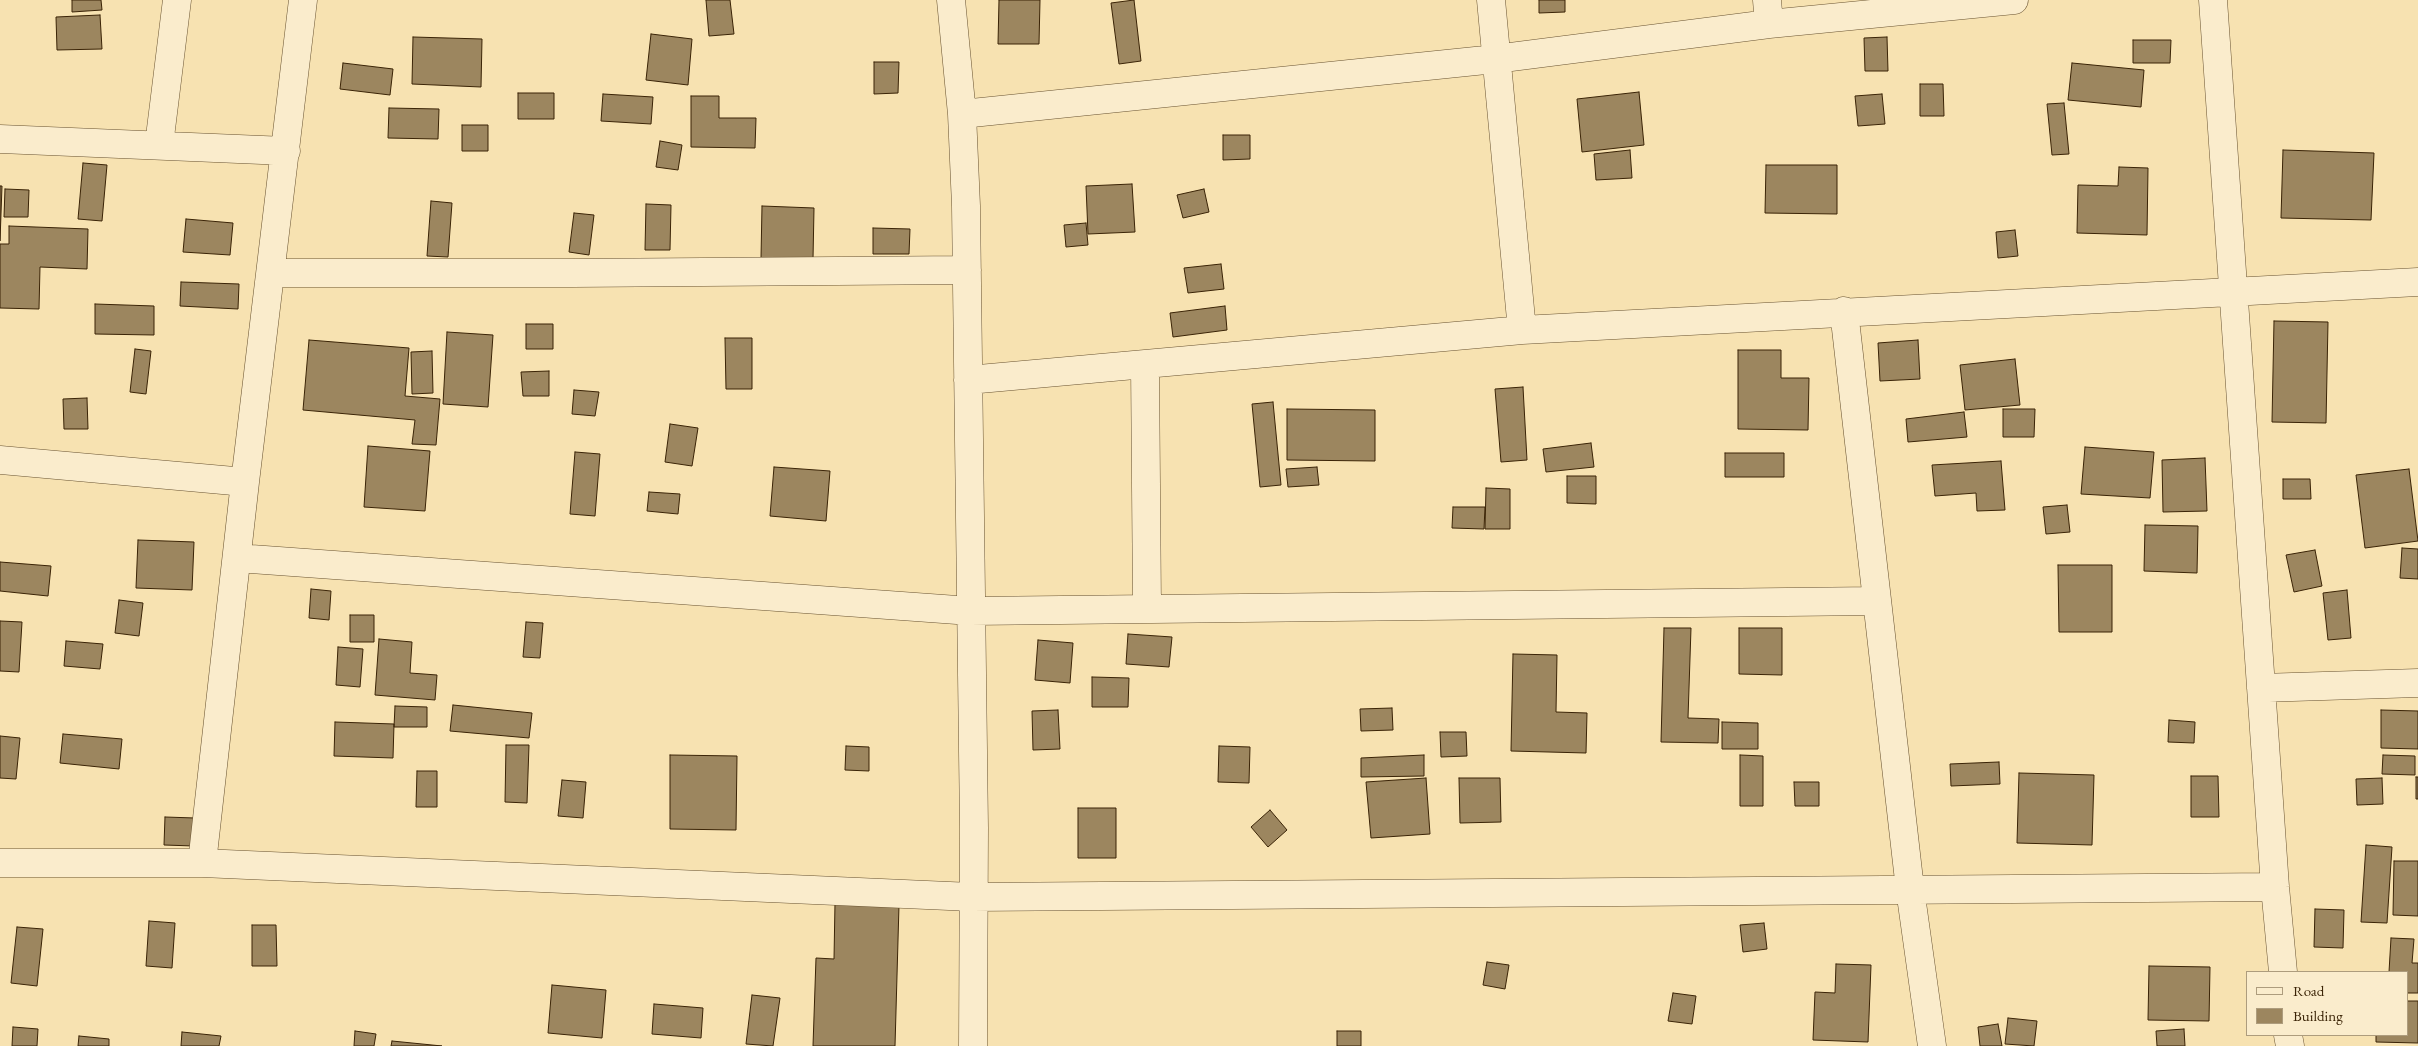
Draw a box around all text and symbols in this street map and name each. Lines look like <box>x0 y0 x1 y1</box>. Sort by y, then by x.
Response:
legend <box>2246 971 2408 1036</box>
text: Road <box>2293 981 2324 1000</box>
text: Building <box>2293 1006 2343 1025</box>

